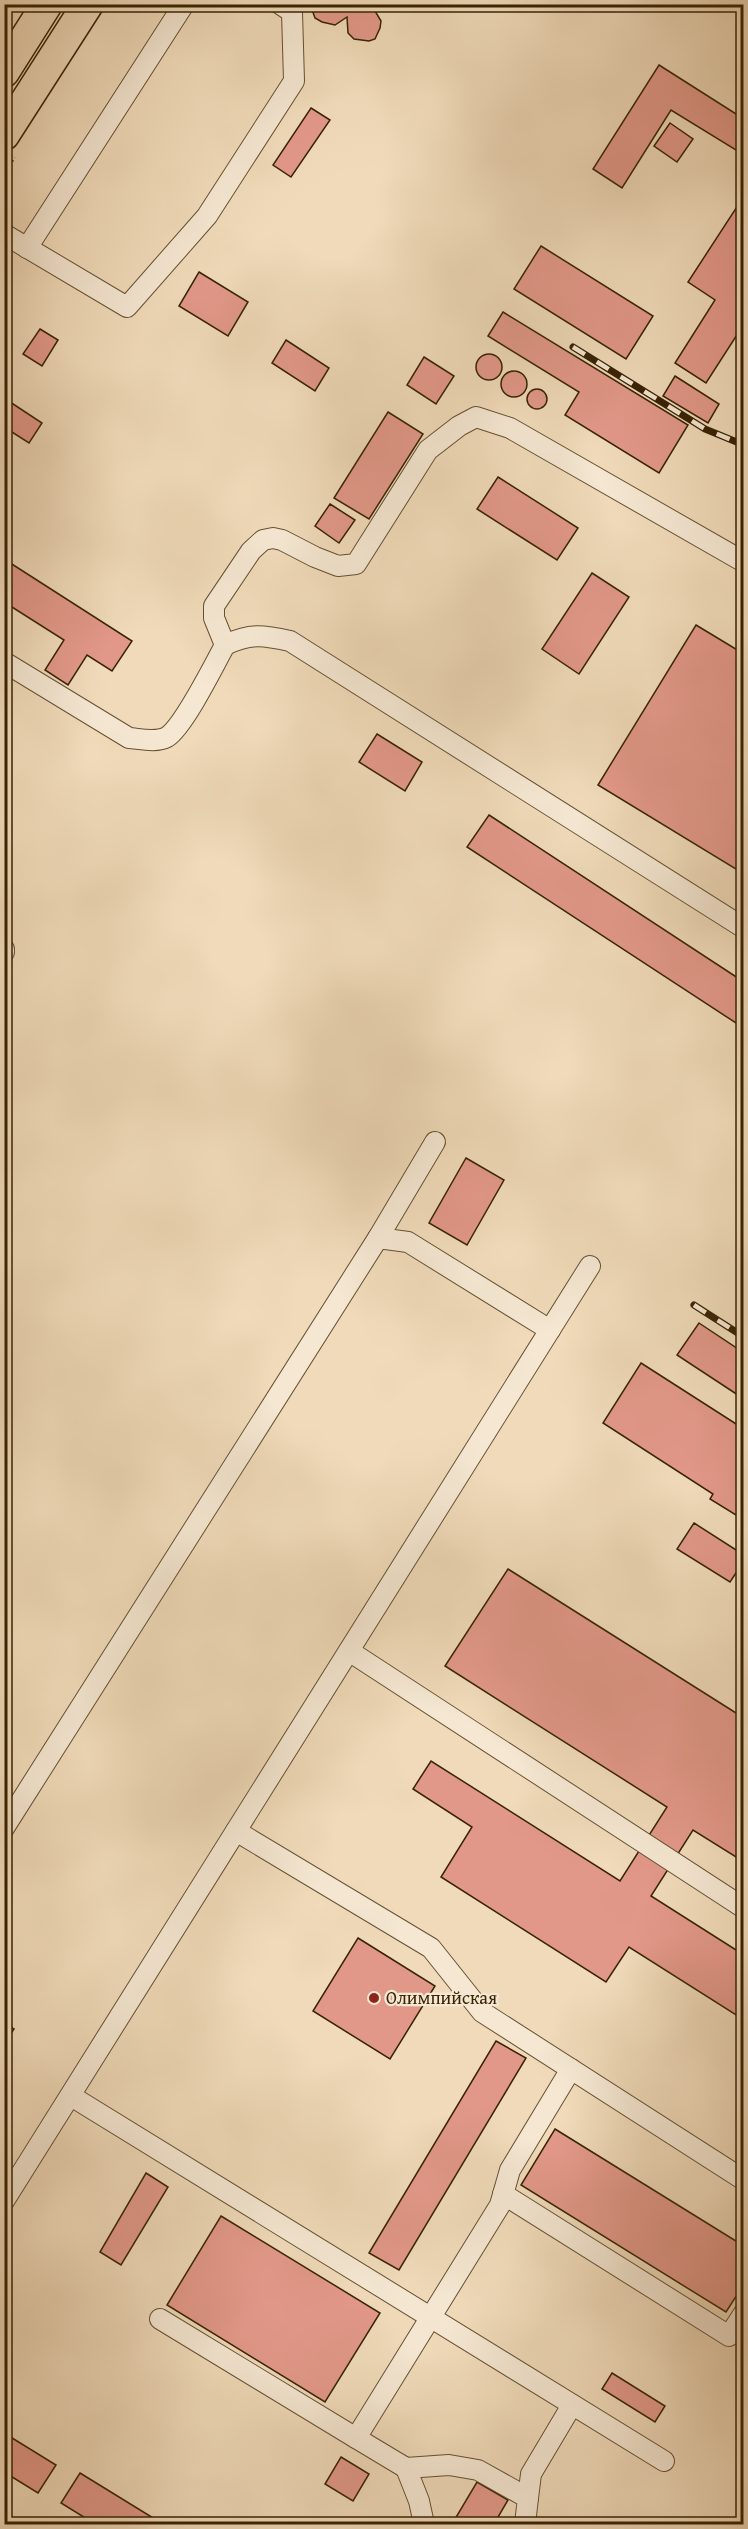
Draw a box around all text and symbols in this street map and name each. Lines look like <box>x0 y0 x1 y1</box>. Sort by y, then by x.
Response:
place label: Олимпийская <box>386 1984 497 2011</box>
marker: Олимпийская <box>367 1991 381 2005</box>

